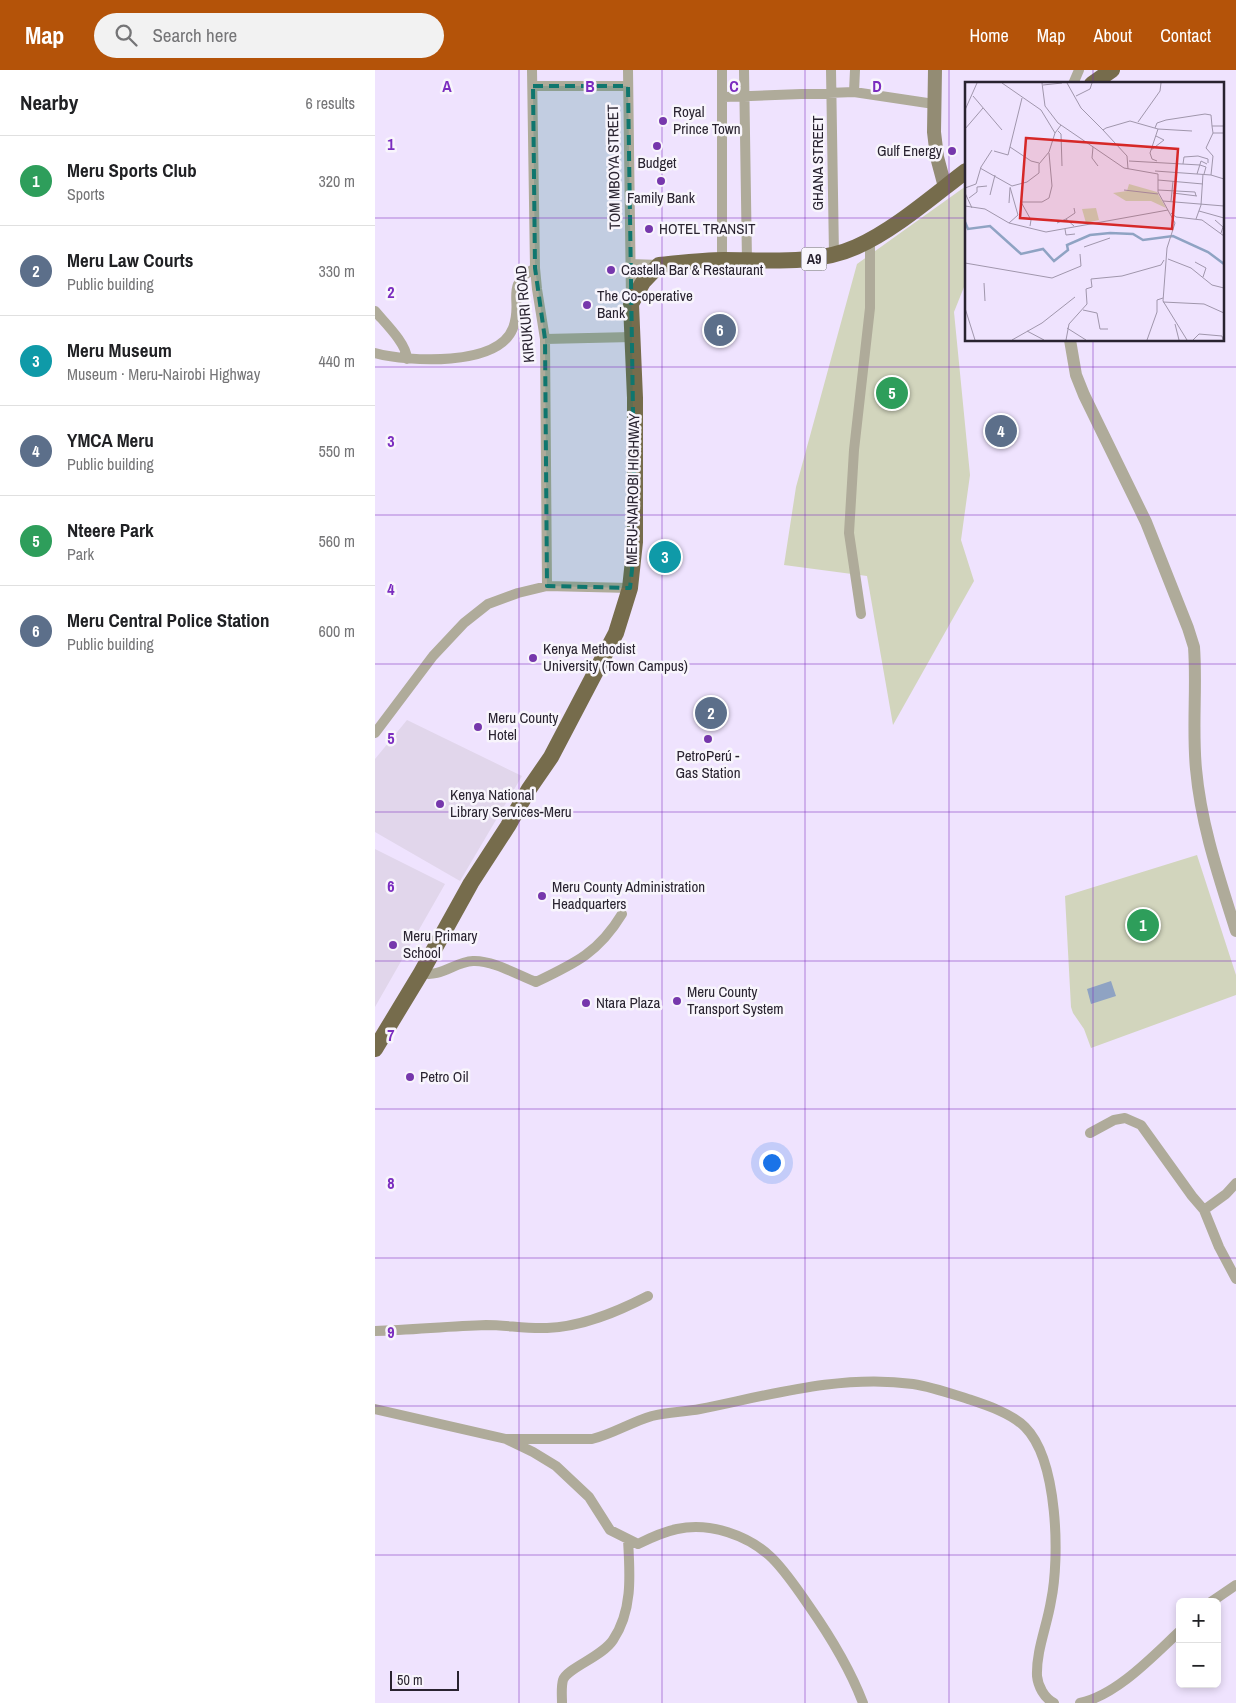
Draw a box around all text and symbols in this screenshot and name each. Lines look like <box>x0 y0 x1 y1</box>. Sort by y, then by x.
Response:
search box <box>94 13 444 58</box>
text: Map <box>25 19 64 51</box>
icon: search <box>112 21 140 49</box>
text: Search here <box>152 22 237 48</box>
text: Home <box>969 23 1009 48</box>
text: Map <box>1037 23 1066 48</box>
text: About <box>1094 23 1132 48</box>
text: Contact <box>1160 23 1211 48</box>
text: A <box>442 75 452 97</box>
text: B <box>585 75 595 97</box>
text: C <box>729 75 739 97</box>
text: D <box>872 75 882 97</box>
inset map <box>965 82 1223 341</box>
text: Nearby <box>20 88 78 117</box>
text: 6 results <box>305 92 355 114</box>
place label: Royal Prince Town <box>673 101 740 139</box>
street label: TOM MBOYA STREET <box>602 104 625 230</box>
marker: Royal Prince Town <box>657 115 669 127</box>
street label: GHANA STREET <box>807 115 828 211</box>
text: 1 <box>387 133 395 155</box>
marker: Budget <box>651 140 663 152</box>
place label: Gulf Energy <box>877 140 943 161</box>
marker: Gulf Energy <box>946 145 958 157</box>
place label: Budget <box>638 152 677 173</box>
text: Meru Sports Club <box>67 157 197 183</box>
text: 1 <box>32 170 40 192</box>
text: 320 m <box>319 170 355 192</box>
marker: Family Bank <box>655 175 667 187</box>
text: Sports <box>67 183 105 205</box>
place label: Family Bank <box>627 187 696 208</box>
place label: HOTEL TRANSIT <box>659 218 756 239</box>
marker: HOTEL TRANSIT <box>643 223 655 235</box>
text: Meru Law Courts <box>67 247 193 273</box>
road number: A9 <box>801 248 827 270</box>
place label: Castella Bar & Restaurant <box>621 259 764 280</box>
text: 2 <box>32 260 40 282</box>
text: 330 m <box>319 260 355 282</box>
street label: KIRUKURI ROAD <box>510 264 539 364</box>
marker: Castella Bar & Restaurant <box>605 264 617 276</box>
text: Public building <box>67 273 154 295</box>
text: 2 <box>387 281 395 303</box>
place label: The Co-operative Bank <box>597 285 693 323</box>
marker: The Co-operative Bank <box>581 299 593 311</box>
pin: 6 <box>704 311 736 349</box>
text: Meru Museum <box>67 337 172 363</box>
text: 3 <box>32 350 40 372</box>
text: 440 m <box>319 350 355 372</box>
text: Museum · Meru-Nairobi Highway <box>67 363 260 385</box>
pin: 5 <box>876 374 908 412</box>
street label: MERU-NAIROBI HIGHWAY <box>621 412 644 565</box>
pin: 4 <box>985 412 1017 450</box>
text: YMCA Meru <box>67 427 154 453</box>
text: 3 <box>387 430 395 452</box>
text: 4 <box>32 440 40 462</box>
text: 550 m <box>319 440 355 462</box>
text: Public building <box>67 453 154 475</box>
text: Nteere Park <box>67 517 154 543</box>
text: 5 <box>32 530 40 552</box>
text: 560 m <box>319 530 355 552</box>
pin: 3 <box>649 538 681 576</box>
text: Park <box>67 543 94 565</box>
text: 4 <box>387 578 395 600</box>
text: Meru Central Police Station <box>67 607 270 633</box>
text: 6 <box>32 620 40 642</box>
text: 600 m <box>319 620 355 642</box>
text: Public building <box>67 633 154 655</box>
place label: Kenya Methodist University (Town Campus) <box>543 638 688 676</box>
marker: Kenya Methodist University (Town Campus) <box>527 652 539 664</box>
pin: 2 <box>695 694 727 732</box>
place label: Meru County Hotel <box>488 707 559 745</box>
marker: Meru County Hotel <box>472 721 484 733</box>
text: 5 <box>387 727 395 749</box>
marker: PetroPerú - Gas Station <box>702 733 714 745</box>
place label: PetroPerú - Gas Station <box>676 745 740 783</box>
place label: Kenya National Library Services-Meru <box>450 784 572 822</box>
marker: Kenya National Library Services-Meru <box>434 798 446 810</box>
text: 6 <box>387 875 395 897</box>
place label: Meru County Administration Headquarters <box>552 876 705 914</box>
marker: Meru County Administration Headquarters <box>536 890 548 902</box>
pin: 1 <box>1127 906 1159 944</box>
place label: Meru Primary School <box>403 925 478 963</box>
marker: Meru Primary School <box>387 939 399 951</box>
place label: Meru County Transport System <box>687 981 784 1019</box>
place label: Ntara Plaza <box>596 992 660 1013</box>
marker: Meru County Transport System <box>671 995 683 1007</box>
marker: Ntara Plaza <box>580 997 592 1009</box>
text: 7 <box>387 1024 395 1046</box>
place label: Petro Oil <box>420 1066 469 1087</box>
marker: Petro Oil <box>404 1071 416 1083</box>
your location <box>759 1150 785 1176</box>
text: 8 <box>387 1172 395 1194</box>
text: 9 <box>387 1321 395 1343</box>
map controls <box>1176 1598 1221 1688</box>
button: + <box>1176 1598 1221 1643</box>
button: − <box>1176 1643 1221 1688</box>
scale bar <box>390 1668 459 1691</box>
text: 50 m <box>397 1671 423 1689</box>

